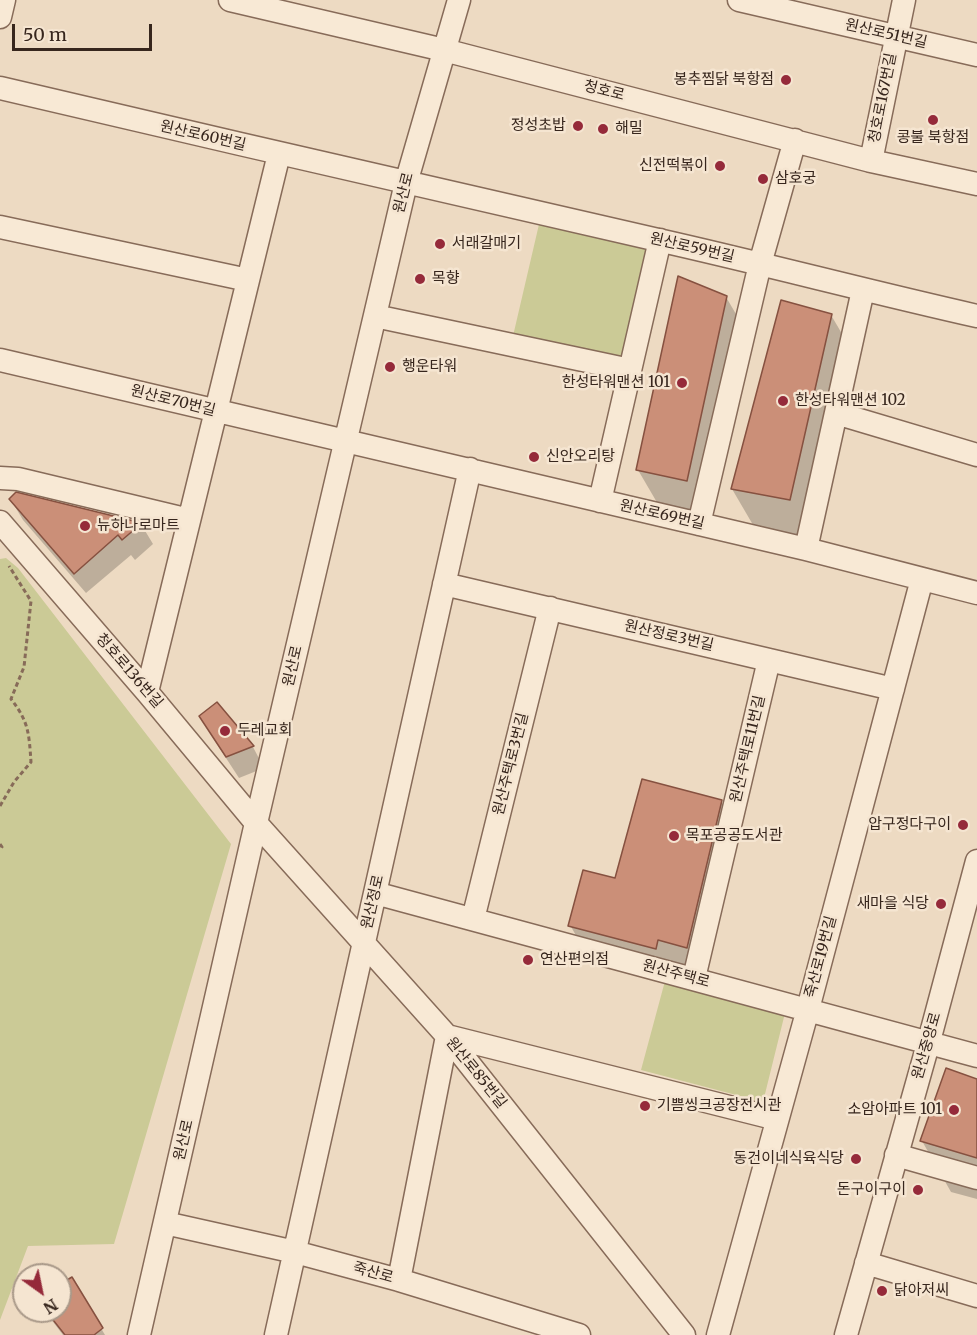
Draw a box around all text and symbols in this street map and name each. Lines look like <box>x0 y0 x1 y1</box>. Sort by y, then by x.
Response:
scale bar <box>15 12 154 50</box>
street label: 원산로51번길 <box>843 16 929 52</box>
text: 50 m <box>23 23 67 46</box>
street label: 청호로167번길 <box>865 51 901 145</box>
place label: 봉추찜닭 북항점 <box>674 71 774 89</box>
marker: 봉추찜닭 북항점 <box>779 73 793 87</box>
street label: 청호로 <box>582 77 626 105</box>
marker: 콩불 북항점 <box>926 113 940 127</box>
street label: 원산로60번길 <box>158 117 248 155</box>
place label: 정성초밥 <box>511 117 566 135</box>
marker: 정성초밥 <box>571 119 585 133</box>
place label: 해밀 <box>615 120 643 138</box>
marker: 해밀 <box>596 122 610 136</box>
place label: 콩불 북항점 <box>897 129 969 147</box>
place label: 신전떡볶이 <box>639 157 708 175</box>
marker: 신전떡볶이 <box>713 159 727 173</box>
place label: 삼호궁 <box>775 170 816 188</box>
street label: 원산로 <box>390 171 418 215</box>
marker: 삼호궁 <box>756 172 770 186</box>
street label: 원산로59번길 <box>648 230 736 266</box>
place label: 서래갈매기 <box>452 235 521 253</box>
marker: 서래갈매기 <box>433 237 447 251</box>
place label: 목향 <box>432 270 460 288</box>
marker: 목향 <box>413 272 427 286</box>
place label: 행운타워 <box>402 358 457 376</box>
marker: 행운타워 <box>383 360 397 374</box>
place label: 한성타워맨션 101 <box>562 374 670 392</box>
marker: 한성타워맨션 101 <box>675 376 689 390</box>
street label: 원산로70번길 <box>129 382 217 420</box>
place label: 한성타워맨션 102 <box>795 392 906 410</box>
marker: 한성타워맨션 102 <box>776 394 790 408</box>
place label: 신안오리탕 <box>546 448 615 466</box>
marker: 신안오리탕 <box>527 450 541 464</box>
street label: 원산로69번길 <box>618 496 706 534</box>
place label: 뉴하나로마트 <box>97 517 180 535</box>
marker: 뉴하나로마트 <box>78 519 92 533</box>
street label: 원산정로3번길 <box>622 617 716 655</box>
street label: 청호로136번길 <box>92 630 166 712</box>
street label: 원산로 <box>280 644 306 688</box>
street label: 원산주택로11번길 <box>727 694 769 804</box>
street label: 원산주택로3번길 <box>490 711 532 817</box>
place label: 두레교회 <box>237 722 292 740</box>
marker: 두레교회 <box>218 724 232 738</box>
place label: 압구정다구이 <box>868 816 951 834</box>
marker: 압구정다구이 <box>956 818 970 832</box>
place label: 목포공공도서관 <box>686 827 783 845</box>
marker: 목포공공도서관 <box>667 829 681 843</box>
street label: 원산정로 <box>358 873 388 931</box>
place label: 새마을 식당 <box>856 895 929 913</box>
marker: 새마을 식당 <box>934 897 948 911</box>
street label: 죽산로19번길 <box>801 914 841 1000</box>
place label: 연산편의점 <box>540 951 609 969</box>
marker: 연산편의점 <box>521 953 535 967</box>
street label: 원산주택로 <box>640 956 712 992</box>
street label: 원산중앙로 <box>909 1010 945 1082</box>
street label: 원산로85번길 <box>442 1034 510 1112</box>
place label: 기쁨씽크공장전시관 <box>657 1097 781 1115</box>
marker: 기쁨씽크공장전시관 <box>638 1099 652 1113</box>
place label: 소암아파트 101 <box>847 1101 942 1119</box>
marker: 소암아파트 101 <box>947 1103 961 1117</box>
street label: 원산로 <box>171 1118 197 1162</box>
place label: 동건이네식육식당 <box>734 1150 844 1168</box>
marker: 동건이네식육식당 <box>849 1152 863 1166</box>
place label: 돈구이구이 <box>837 1181 906 1199</box>
marker: 돈구이구이 <box>911 1183 925 1197</box>
street label: 죽산로 <box>351 1259 395 1287</box>
north arrow <box>12 1263 72 1323</box>
place label: 닭아저씨 <box>894 1282 949 1300</box>
marker: 닭아저씨 <box>875 1284 889 1298</box>
text: N <box>40 1295 61 1318</box>

